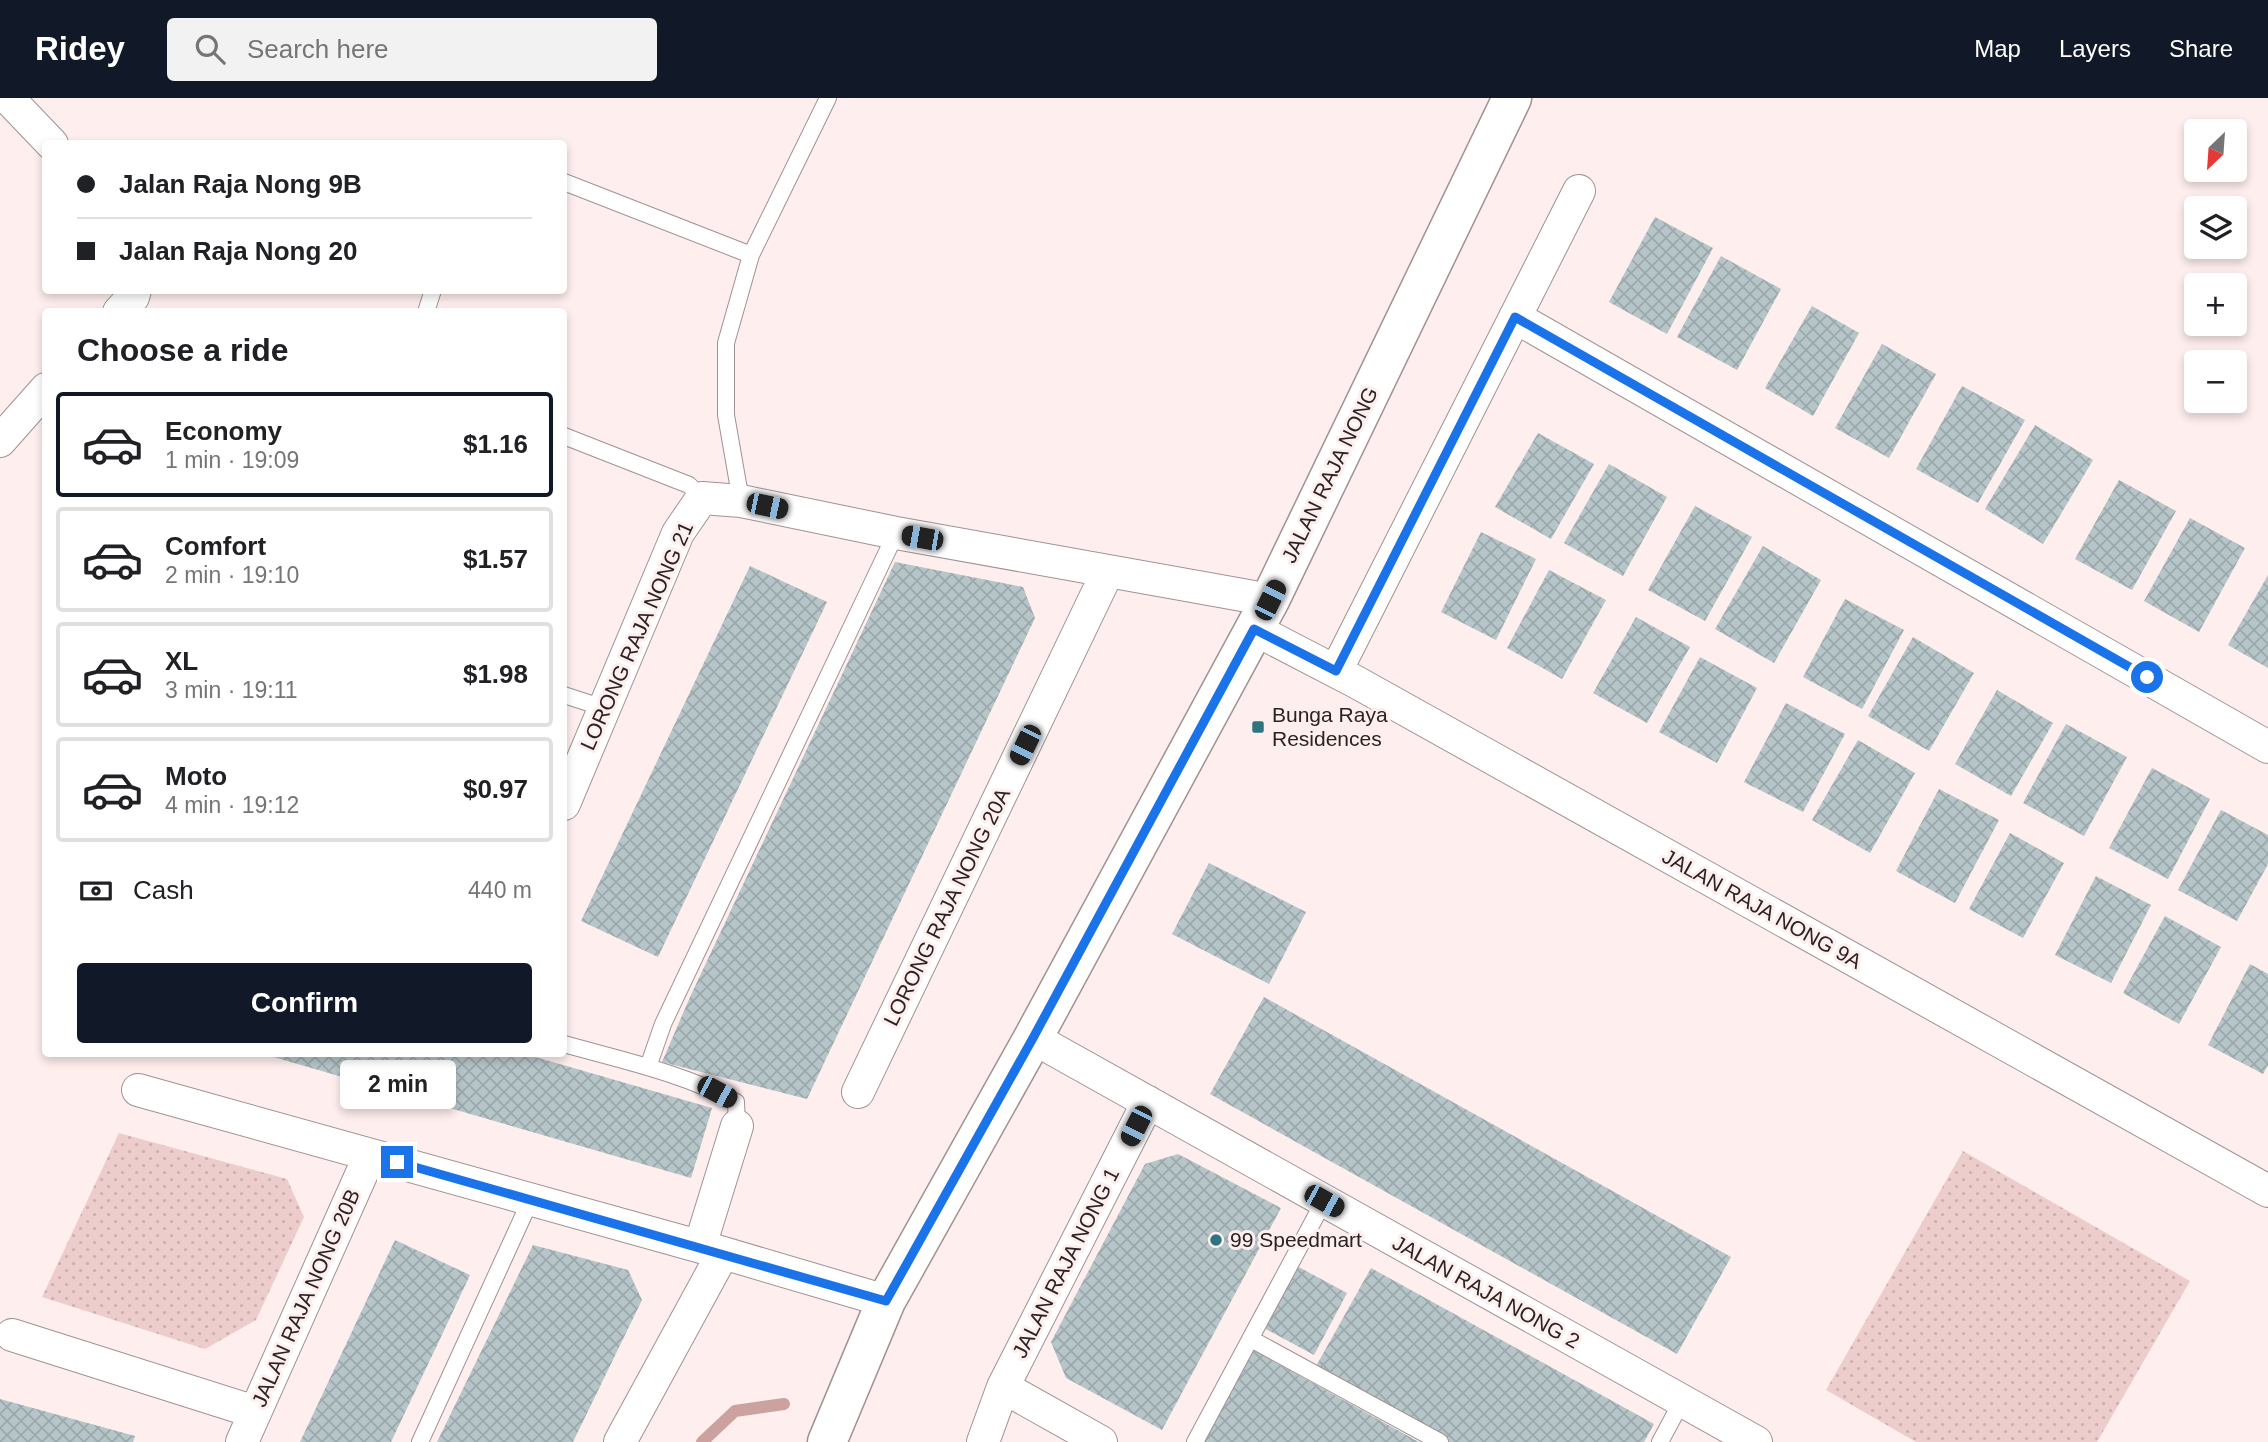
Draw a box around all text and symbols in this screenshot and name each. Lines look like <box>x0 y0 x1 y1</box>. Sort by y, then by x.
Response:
search box <box>167 18 657 81</box>
text: Ridey <box>35 30 125 67</box>
icon: search <box>191 30 229 68</box>
text: Search here <box>247 34 389 64</box>
text: Map <box>1974 35 2021 62</box>
text: Layers <box>2059 35 2131 62</box>
text: Share <box>2169 35 2233 62</box>
north arrow <box>2184 119 2247 182</box>
map controls <box>2184 119 2247 413</box>
text: Jalan Raja Nong 9B <box>119 169 362 199</box>
button: layers <box>2184 196 2247 259</box>
text: Jalan Raja Nong 20 <box>119 236 357 266</box>
button: + <box>2184 273 2247 336</box>
text: Choose a ride <box>77 332 289 368</box>
button: − <box>2184 350 2247 413</box>
street label: JALAN RAJA NONG <box>1277 383 1382 566</box>
icon: car <box>81 413 144 476</box>
text: Economy <box>165 416 282 446</box>
text: $1.16 <box>463 429 528 459</box>
text: 1 min · 19:09 <box>165 447 299 473</box>
car <box>745 491 790 521</box>
street label: LORONG RAJA NONG 21 <box>576 518 697 753</box>
car <box>900 524 945 552</box>
icon: car <box>81 528 144 591</box>
text: Comfort <box>165 531 266 561</box>
text: $1.57 <box>463 544 528 574</box>
text: 2 min · 19:10 <box>165 562 299 588</box>
car <box>1252 577 1289 623</box>
icon: car <box>81 643 144 706</box>
text: XL <box>165 646 198 676</box>
text: $1.98 <box>463 659 528 689</box>
route start <box>2131 661 2163 693</box>
text: 3 min · 19:11 <box>165 677 298 703</box>
place label: Bunga Raya Residences <box>1272 703 1388 750</box>
marker: Bunga Raya Residences <box>1250 719 1266 735</box>
car <box>1007 722 1044 768</box>
icon: car <box>81 758 144 821</box>
text: Moto <box>165 761 227 791</box>
text: $0.97 <box>463 774 528 804</box>
street label: LORONG RAJA NONG 20A <box>879 784 1014 1029</box>
text: 4 min · 19:12 <box>165 792 299 818</box>
street label: JALAN RAJA NONG 9A <box>1659 844 1866 973</box>
icon: cash <box>77 872 115 910</box>
text: Cash <box>133 875 194 905</box>
text: 440 m <box>468 877 532 903</box>
button: Confirm <box>77 963 532 1043</box>
callout: 2 min <box>339 1060 455 1110</box>
text: 2 min <box>368 1071 428 1097</box>
car <box>694 1073 741 1111</box>
car <box>1118 1103 1155 1149</box>
route end <box>381 1146 413 1178</box>
street label: JALAN RAJA NONG 1 <box>1008 1164 1123 1362</box>
car <box>1301 1182 1348 1220</box>
street label: JALAN RAJA NONG 20B <box>247 1185 364 1410</box>
place label: 99 Speedmart <box>1230 1228 1362 1251</box>
street label: JALAN RAJA NONG 2 <box>1389 1231 1584 1353</box>
marker: 99 Speedmart <box>1208 1232 1224 1248</box>

